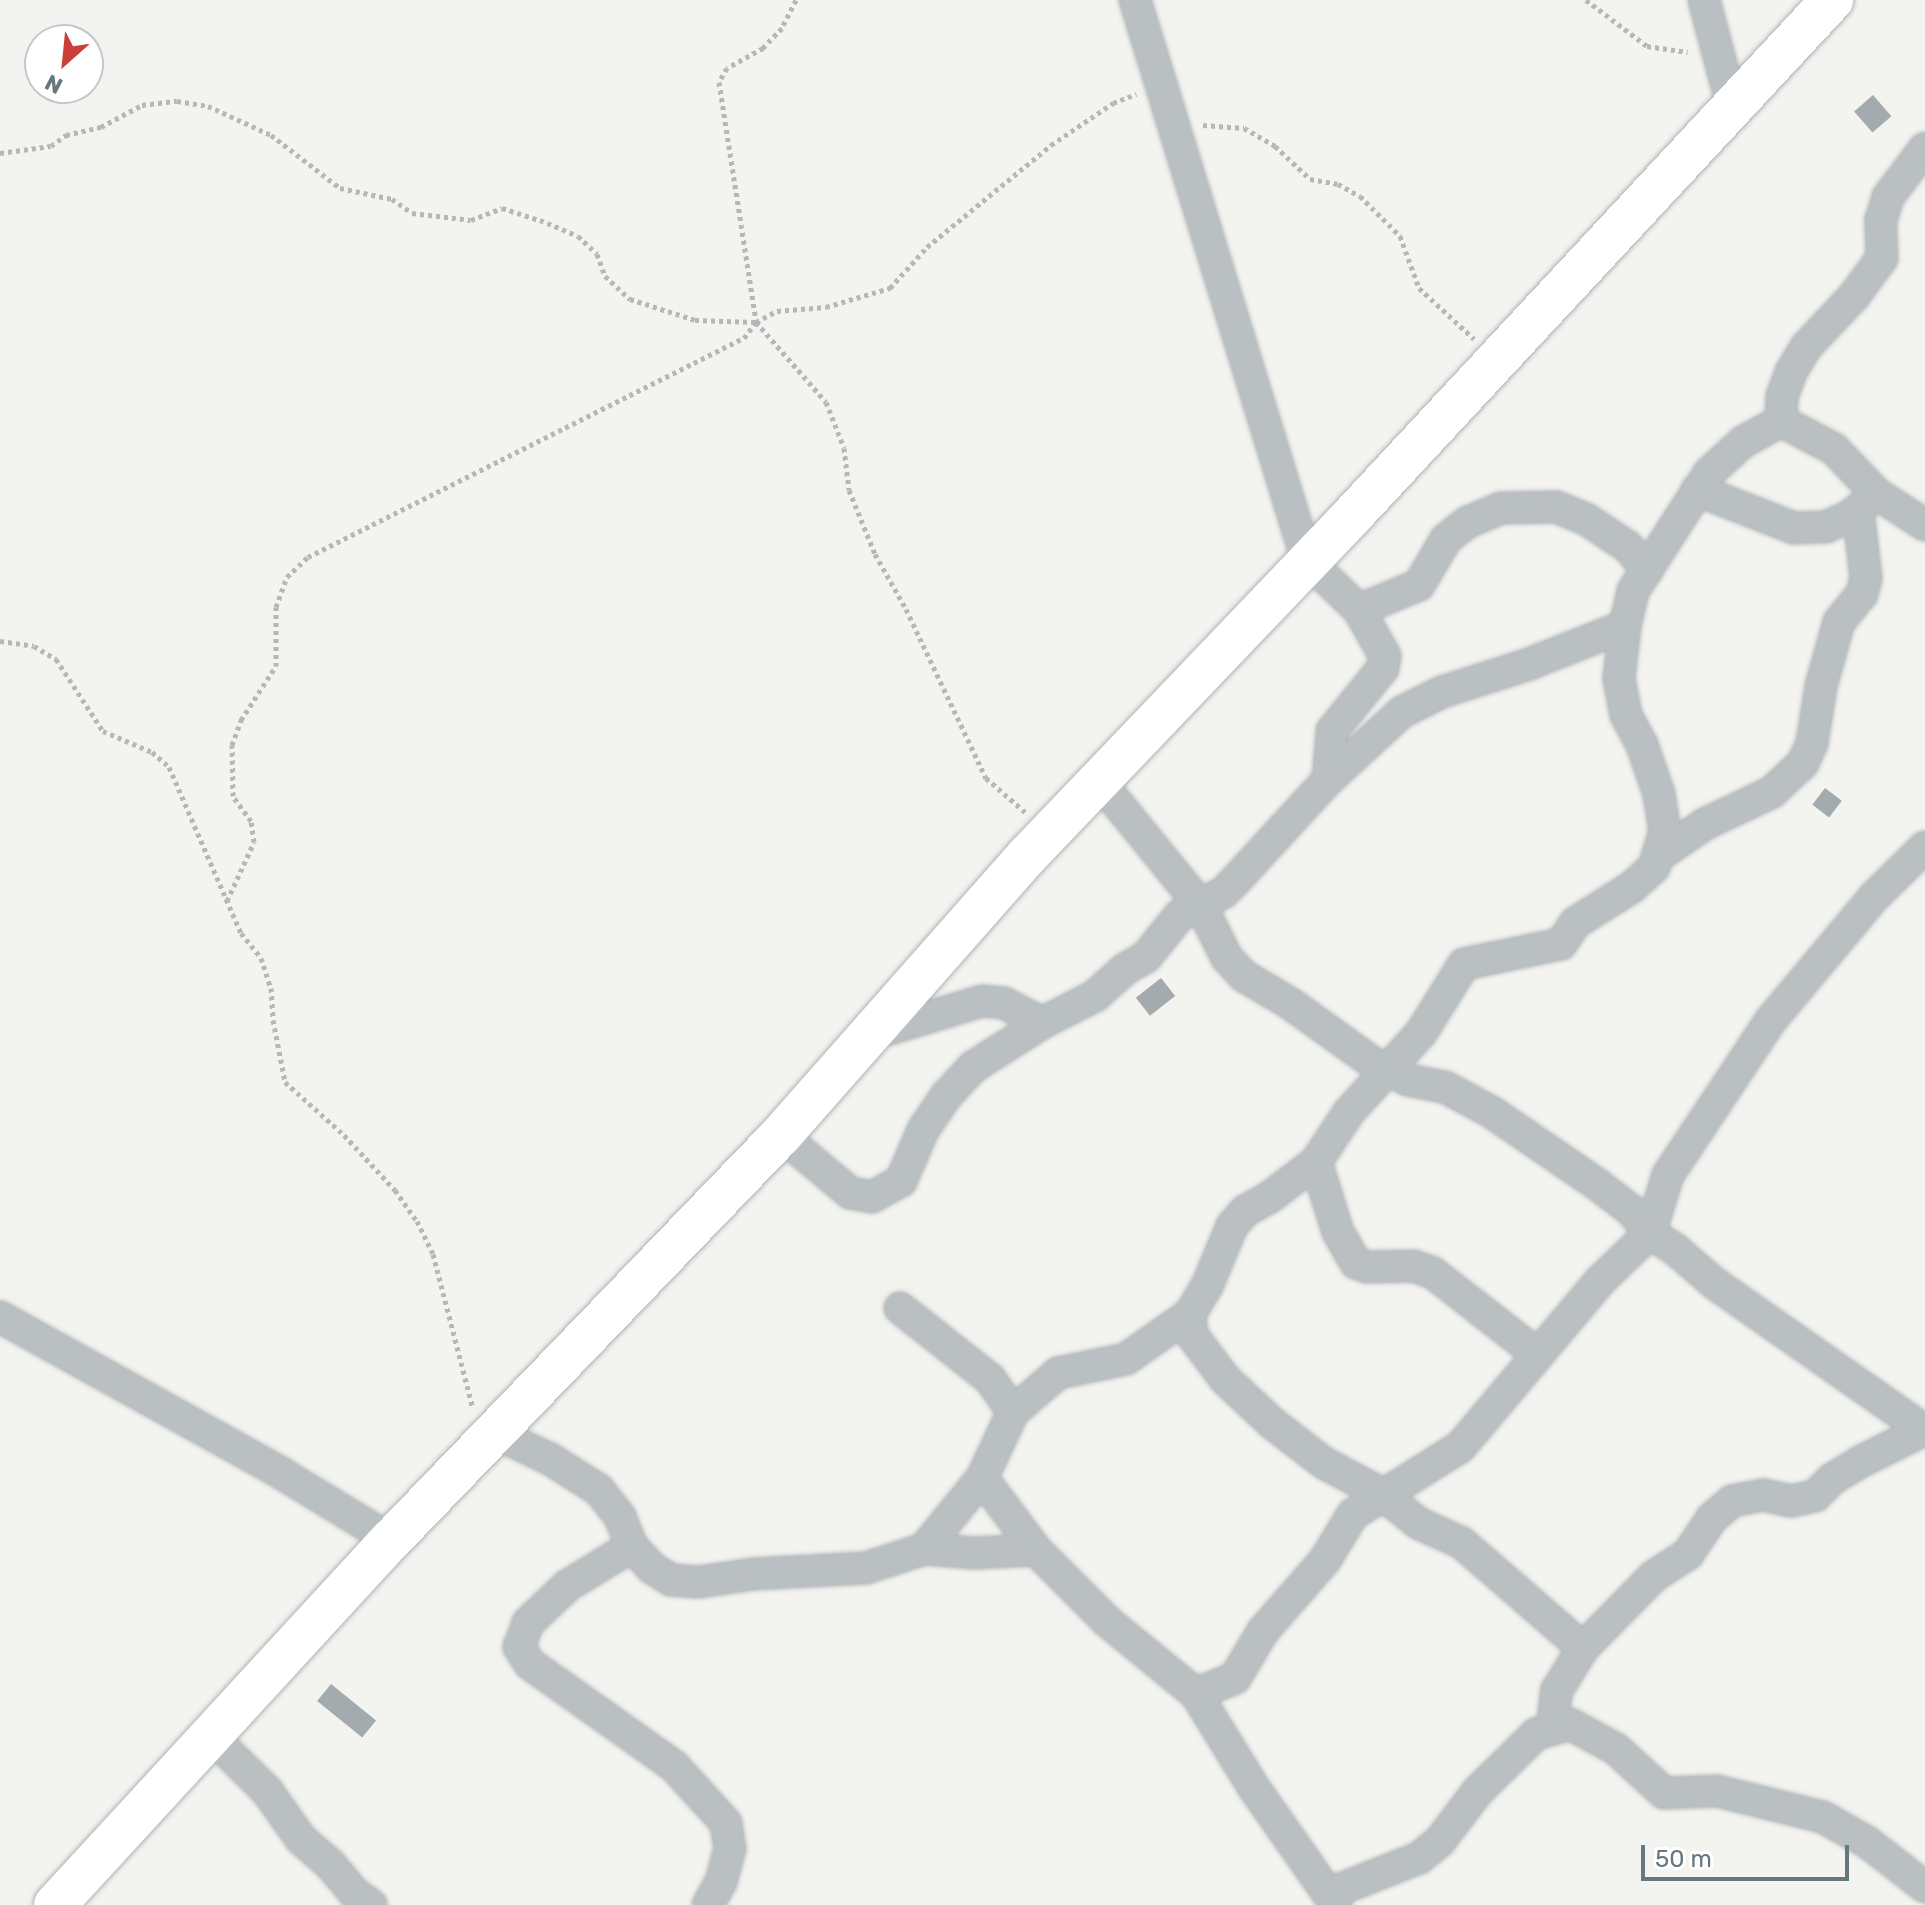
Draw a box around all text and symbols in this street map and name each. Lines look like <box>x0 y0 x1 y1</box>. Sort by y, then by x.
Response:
north arrow <box>24 24 104 104</box>
text: N <box>41 68 67 100</box>
scale bar <box>1645 1829 1853 1879</box>
text: 50 m <box>1655 1845 1712 1873</box>

